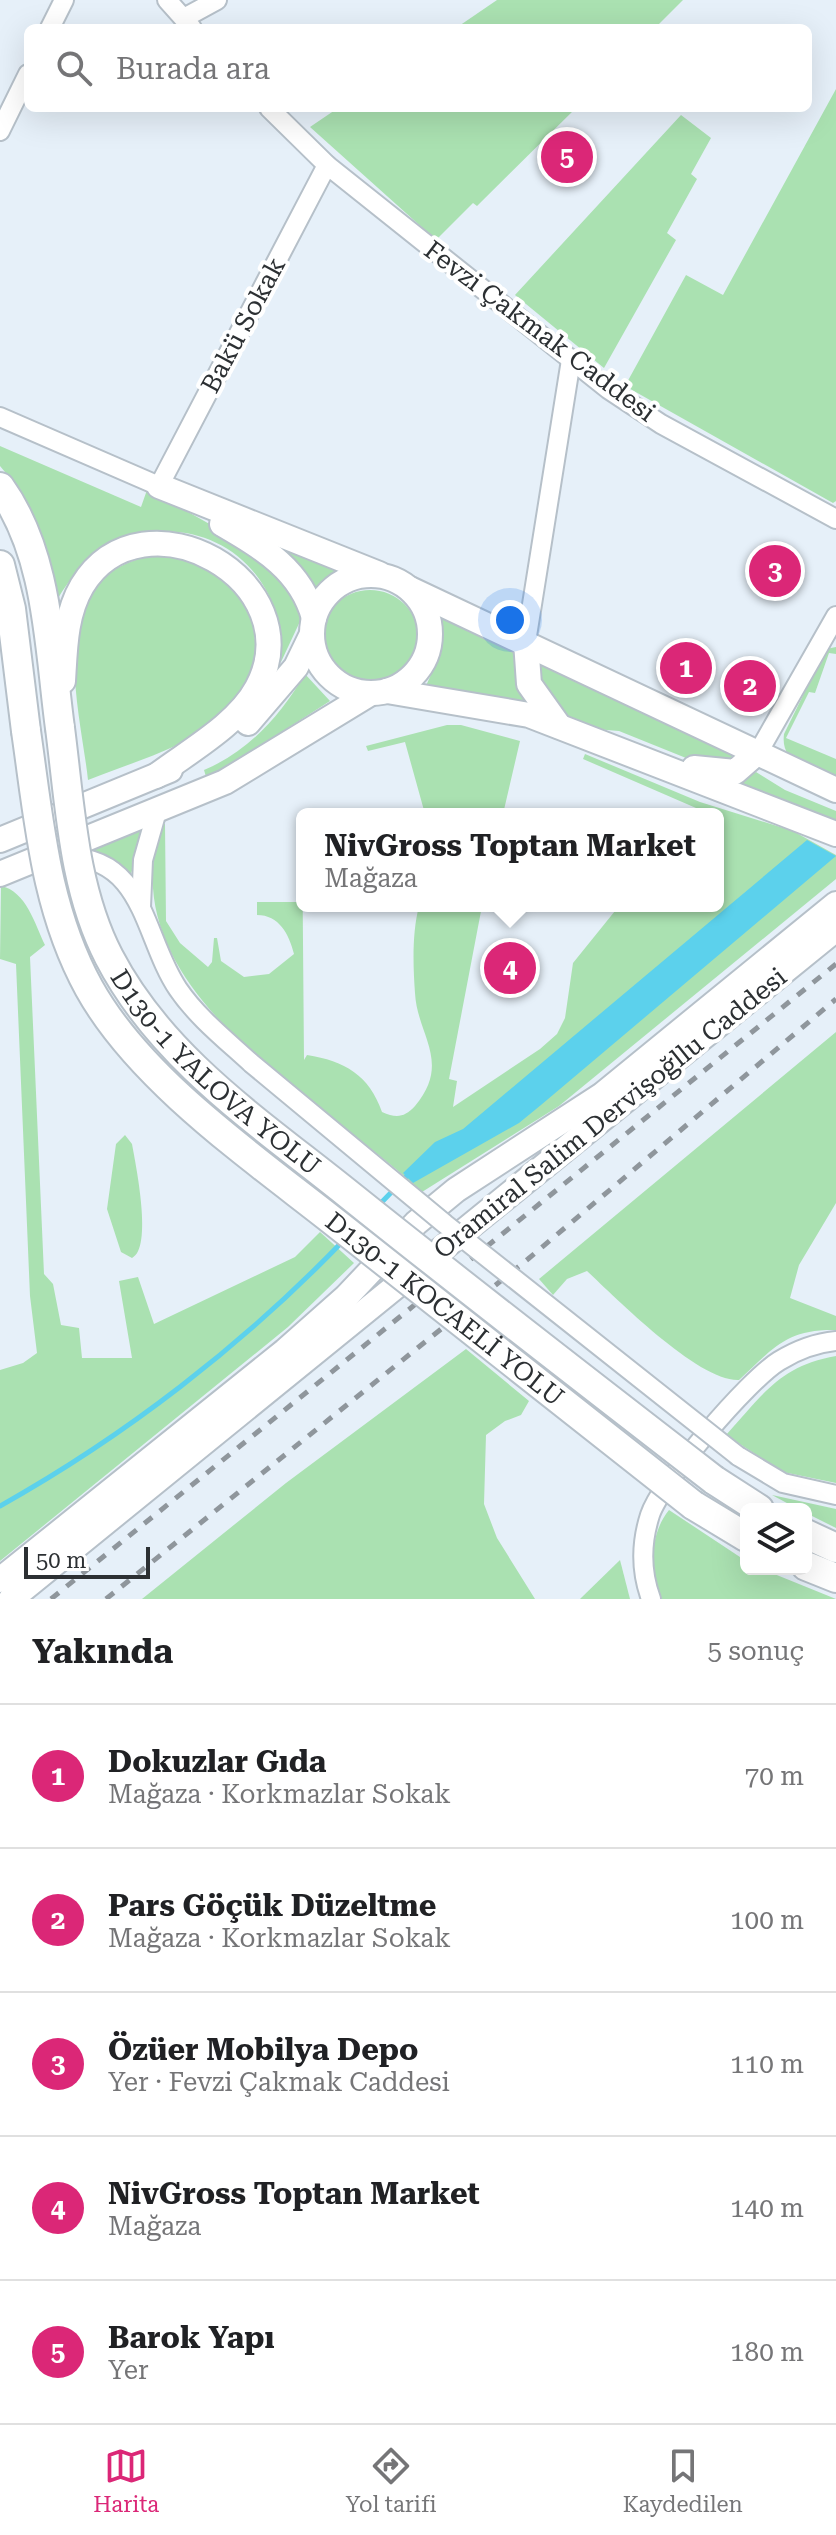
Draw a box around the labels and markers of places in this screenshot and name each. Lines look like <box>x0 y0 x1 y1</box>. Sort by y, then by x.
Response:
pin: 5 <box>541 127 593 187</box>
pin: 3 <box>749 541 801 601</box>
pin: 1 <box>660 638 712 698</box>
pin: 2 <box>724 656 776 716</box>
pin: 4 <box>484 938 536 998</box>

